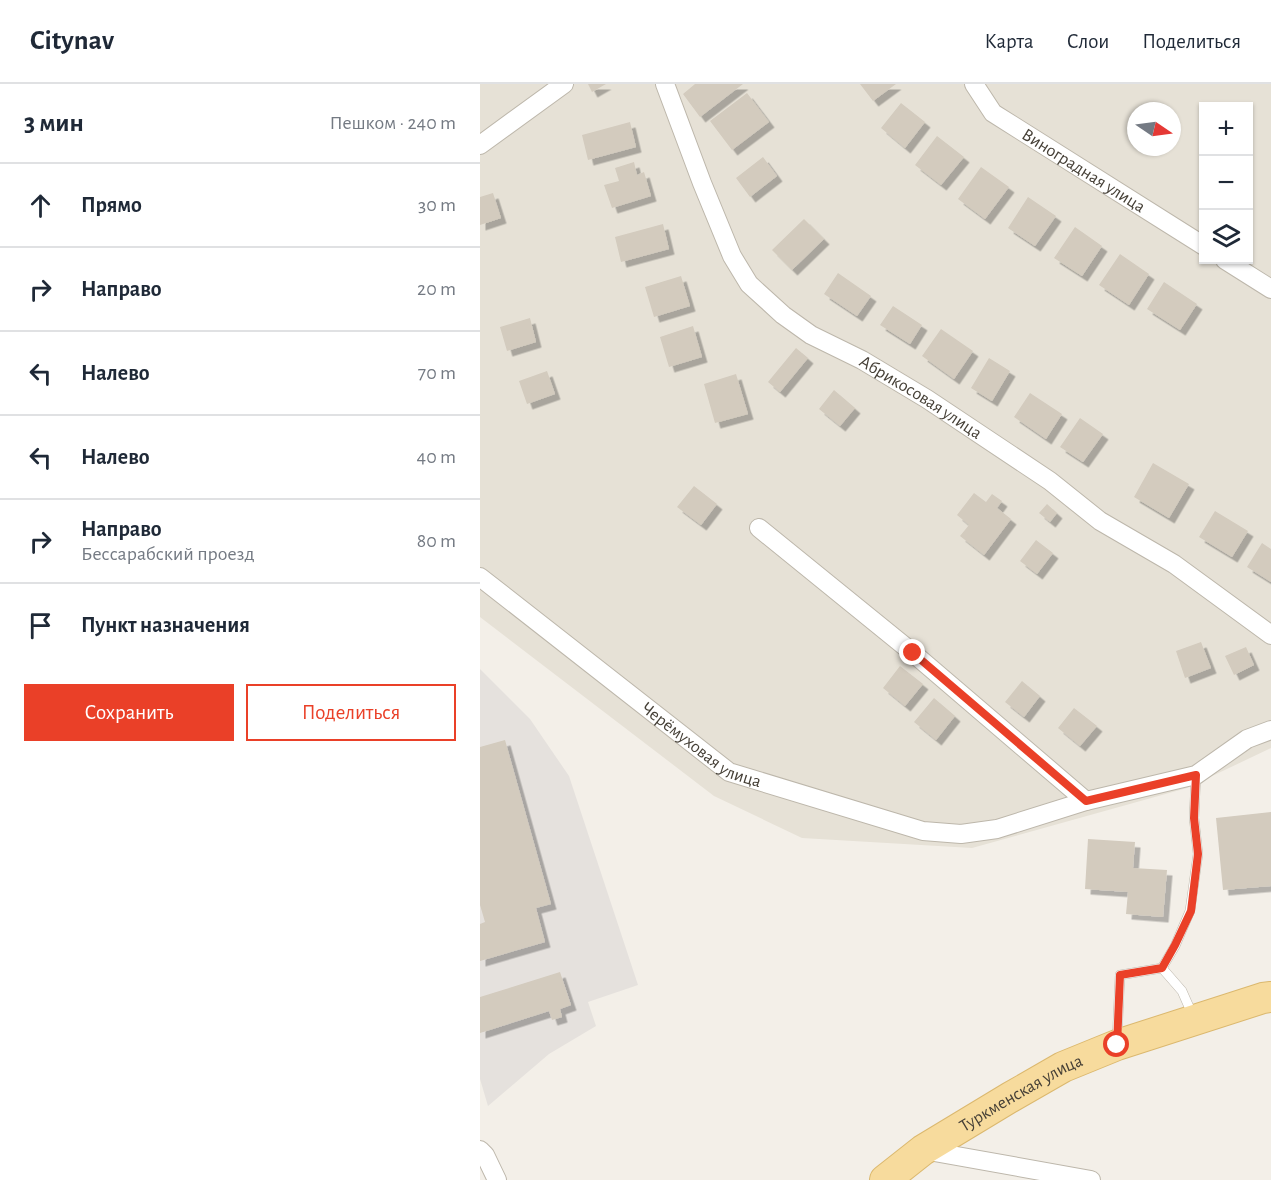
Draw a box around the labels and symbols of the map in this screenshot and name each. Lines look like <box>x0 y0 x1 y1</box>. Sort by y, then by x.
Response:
north arrow <box>1127 102 1181 156</box>
street label: Виноградная улица <box>1018 126 1148 217</box>
street label: Абрикосовая улица <box>856 353 985 443</box>
route end <box>899 639 925 665</box>
street label: Черёмуховая улица <box>638 699 763 791</box>
route start <box>1103 1031 1129 1057</box>
street label: Туркменская улица <box>957 1052 1085 1136</box>

